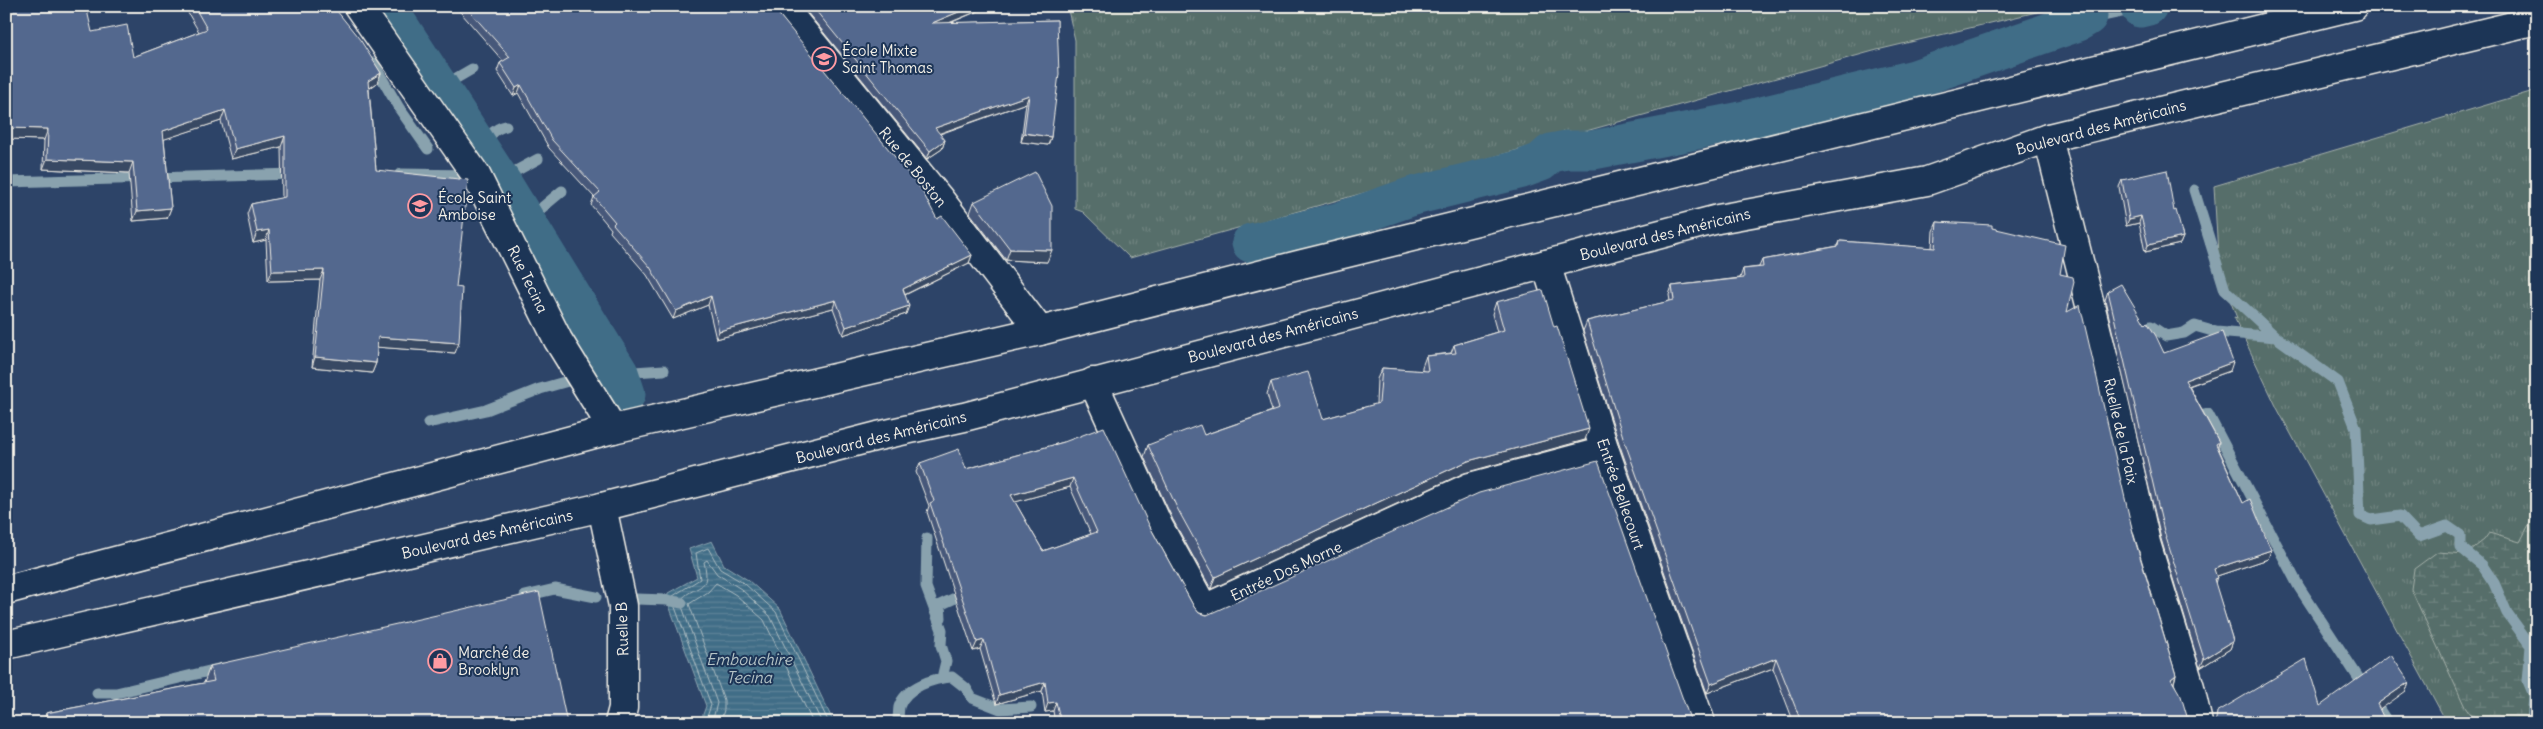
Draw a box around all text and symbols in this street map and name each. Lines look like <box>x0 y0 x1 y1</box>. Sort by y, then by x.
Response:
place label: École Mixte Saint Thomas <box>842 41 933 77</box>
school or university icon: École Mixte Saint Thomas <box>811 46 837 72</box>
street label: Boulevard des Américains <box>2014 95 2188 159</box>
street label: Rue de Boston <box>875 123 951 211</box>
place label: École Saint Amboise <box>438 188 511 224</box>
school or university icon: École Saint Amboise <box>407 193 433 219</box>
street label: Boulevard des Américains <box>1578 204 1752 264</box>
street label: Rue Tecina <box>503 242 553 316</box>
street label: Boulevard des Américains <box>1186 303 1360 367</box>
street label: Ruelle de la Paix <box>2100 376 2143 487</box>
street label: Boulevard des Américains <box>794 407 968 467</box>
street label: Entrée Bellecourt <box>1593 436 1649 552</box>
street label: Boulevard des Américains <box>400 505 575 563</box>
street label: Entrée Dos Morne <box>1227 537 1345 605</box>
street label: Ruelle B <box>612 601 632 657</box>
place label: Marché de Brooklyn <box>458 643 529 679</box>
shop icon: Marché de Brooklyn <box>427 648 453 674</box>
water label: Embouchire Tecina <box>706 649 793 687</box>

